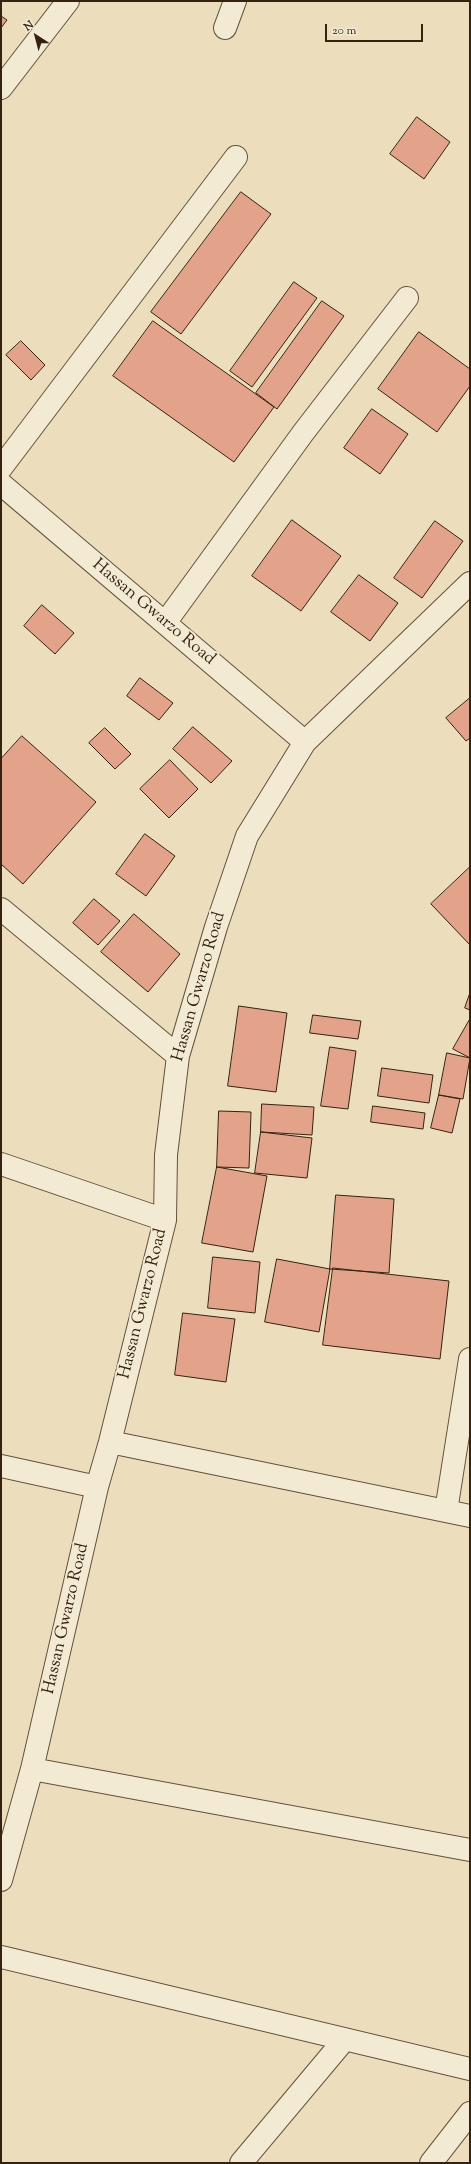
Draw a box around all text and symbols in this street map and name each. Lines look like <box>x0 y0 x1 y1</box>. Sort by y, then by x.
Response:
north arrow <box>16 16 56 56</box>
scale bar <box>327 16 425 42</box>
text: N <box>21 17 37 35</box>
text: 20 m <box>332 22 356 40</box>
street label: Hassan Gwarzo Road <box>87 556 219 670</box>
street label: Hassan Gwarzo Road <box>169 910 231 1064</box>
street label: Hassan Gwarzo Road <box>115 1227 173 1381</box>
street label: Hassan Gwarzo Road <box>40 1542 94 1696</box>

